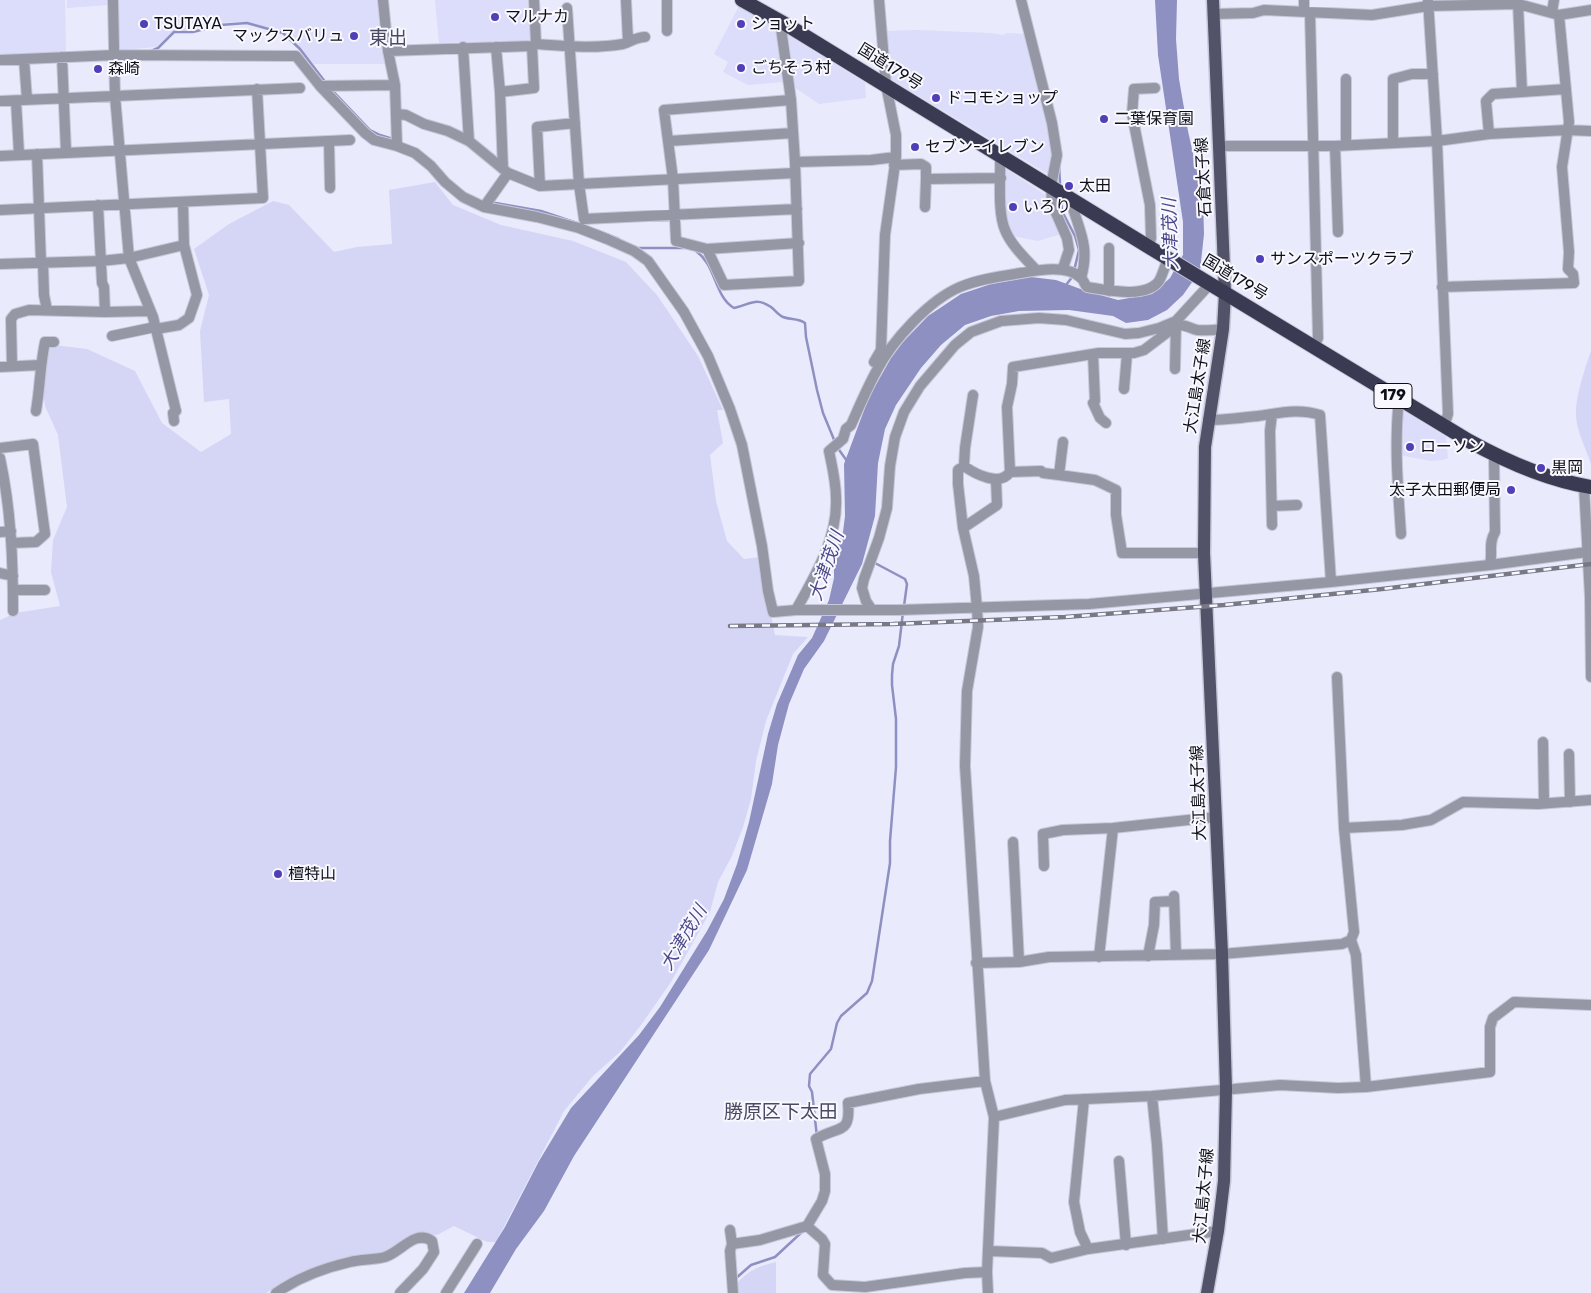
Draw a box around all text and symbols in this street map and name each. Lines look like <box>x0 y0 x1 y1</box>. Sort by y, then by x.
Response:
place label: マルナカ <box>505 7 569 27</box>
marker: マルナカ <box>489 11 501 23</box>
place label: TSUTAYA <box>154 14 222 34</box>
place label: ショット <box>751 14 815 34</box>
marker: TSUTAYA <box>138 18 150 30</box>
marker: ショット <box>735 18 747 30</box>
place label: マックスバリュ <box>232 26 344 46</box>
district label: 東出 <box>369 28 407 50</box>
marker: マックスバリュ <box>348 30 360 42</box>
street label: 国道179号 <box>854 40 926 94</box>
place label: ごちそう村 <box>751 58 831 78</box>
place label: 森崎 <box>108 59 140 79</box>
marker: ごちそう村 <box>735 62 747 74</box>
marker: 森崎 <box>92 63 104 75</box>
place label: ドコモショップ <box>946 88 1058 108</box>
marker: ドコモショップ <box>930 92 942 104</box>
place label: 二葉保育園 <box>1114 109 1194 129</box>
marker: 二葉保育園 <box>1098 113 1110 125</box>
place label: セブン-イレブン <box>925 137 1045 157</box>
street label: 石倉太子線 <box>1192 137 1216 217</box>
marker: セブン-イレブン <box>909 141 921 153</box>
place label: 太田 <box>1079 176 1111 196</box>
marker: 太田 <box>1063 180 1075 192</box>
place label: いろり <box>1023 197 1071 217</box>
water label: 大津茂川 <box>1159 198 1183 270</box>
marker: いろり <box>1007 201 1019 213</box>
place label: サンスポーツクラブ <box>1270 249 1414 269</box>
street label: 国道179号 <box>1199 251 1271 305</box>
marker: サンスポーツクラブ <box>1254 253 1266 265</box>
street label: 大江島太子線 <box>1181 337 1215 435</box>
road number: 179 <box>1374 384 1412 408</box>
place label: ローソン <box>1420 437 1484 457</box>
marker: ローソン <box>1404 441 1416 453</box>
place label: 黒岡 <box>1551 458 1583 478</box>
marker: 黒岡 <box>1535 462 1547 474</box>
place label: 太子太田郵便局 <box>1389 480 1501 500</box>
marker: 太子太田郵便局 <box>1505 484 1517 496</box>
water label: 大津茂川 <box>805 528 849 604</box>
street label: 大江島太子線 <box>1188 745 1210 841</box>
place label: 檀特山 <box>288 864 336 884</box>
marker: 檀特山 <box>272 868 284 880</box>
water label: 大津茂川 <box>656 902 712 974</box>
district label: 勝原区下太田 <box>724 1102 838 1124</box>
street label: 大江島太子線 <box>1190 1147 1218 1245</box>

